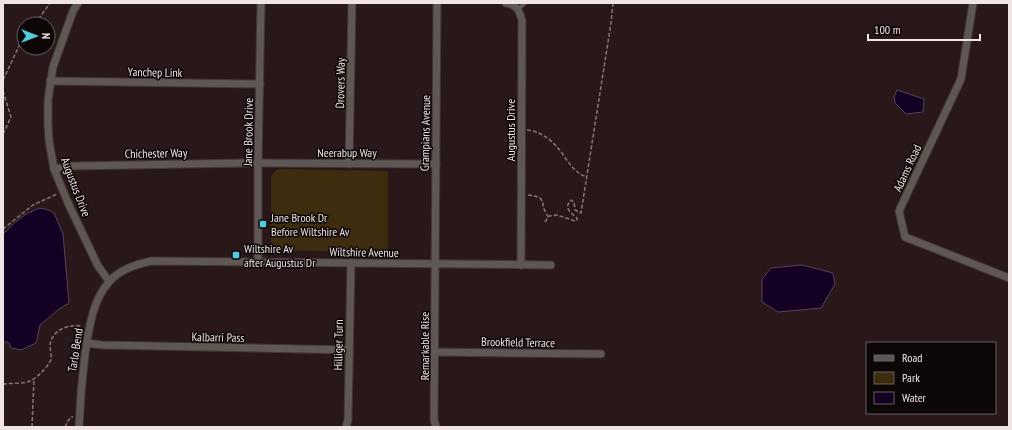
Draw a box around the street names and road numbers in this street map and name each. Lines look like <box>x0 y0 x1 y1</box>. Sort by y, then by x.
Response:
street label: Drovers Way <box>332 57 348 109</box>
street label: Yanchep Link <box>128 64 183 80</box>
street label: Grampians Avenue <box>417 95 433 171</box>
street label: Jane Brook Drive <box>240 98 256 167</box>
street label: Augustus Drive <box>503 99 518 161</box>
street label: Adams Road <box>890 142 924 194</box>
street label: Chichester Way <box>125 145 188 161</box>
street label: Neerabup Way <box>317 145 377 160</box>
street label: Augustus Drive <box>58 155 94 219</box>
street label: Wiltshire Avenue <box>329 244 399 260</box>
street label: Remarkable Rise <box>417 312 432 380</box>
street label: Hilliger Turn <box>330 319 346 371</box>
street label: Tarlo Bend <box>64 327 86 373</box>
street label: Kalbarri Pass <box>191 329 245 345</box>
street label: Brookfield Terrace <box>481 334 555 350</box>

